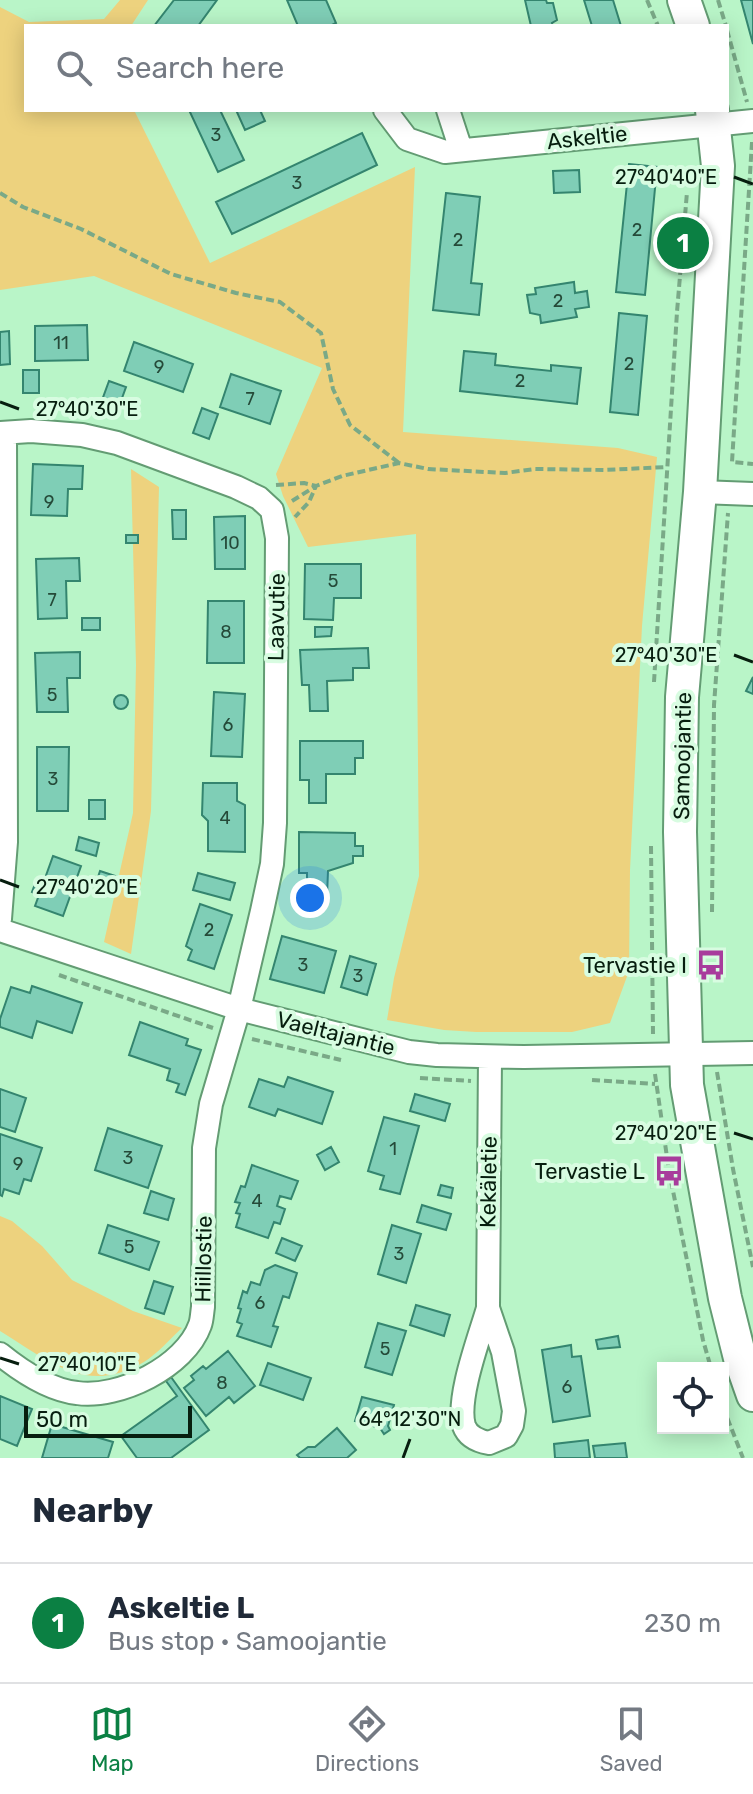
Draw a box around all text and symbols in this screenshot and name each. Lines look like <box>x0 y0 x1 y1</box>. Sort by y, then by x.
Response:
search box <box>24 24 729 112</box>
icon: search <box>52 46 96 90</box>
text: Search here <box>116 50 284 86</box>
street label: Askeltie <box>546 120 629 155</box>
house number: 3 <box>211 124 221 146</box>
text: 27°40'40"E <box>615 165 717 189</box>
house number: 3 <box>292 172 302 194</box>
pin: 1 <box>657 213 709 273</box>
house number: 2 <box>632 219 642 241</box>
house number: 2 <box>453 229 463 251</box>
house number: 2 <box>553 290 563 312</box>
house number: 11 <box>53 332 69 354</box>
house number: 2 <box>624 353 634 375</box>
house number: 9 <box>154 356 164 378</box>
house number: 2 <box>515 370 525 392</box>
house number: 7 <box>245 388 255 410</box>
text: 27°40'30"E <box>36 397 138 421</box>
house number: 9 <box>44 491 54 513</box>
house number: 10 <box>220 532 240 554</box>
house number: 5 <box>328 570 338 592</box>
street label: Laavutie <box>262 573 291 661</box>
house number: 7 <box>47 589 57 611</box>
house number: 8 <box>220 621 232 643</box>
text: 27°40'30"E <box>615 643 717 667</box>
house number: 5 <box>47 684 57 706</box>
street label: Samoojantie <box>668 692 697 820</box>
house number: 6 <box>223 714 234 736</box>
house number: 3 <box>48 768 58 790</box>
house number: 4 <box>219 807 231 829</box>
text: 27°40'20"E <box>36 875 138 899</box>
your location <box>290 878 330 918</box>
house number: 2 <box>204 919 214 941</box>
bus stop icon: Tervastie I <box>694 948 728 982</box>
place label: Tervastie I <box>583 952 687 979</box>
house number: 3 <box>298 954 308 976</box>
house number: 3 <box>353 965 363 987</box>
street label: Vaeltajantie <box>274 1006 398 1061</box>
text: 27°40'20"E <box>615 1121 717 1145</box>
street label: Kekäletie <box>474 1136 503 1228</box>
house number: 1 <box>389 1138 397 1160</box>
house number: 3 <box>123 1147 133 1169</box>
house number: 9 <box>13 1153 23 1175</box>
bus stop icon: Tervastie L <box>652 1154 686 1188</box>
place label: Tervastie L <box>535 1158 645 1185</box>
house number: 4 <box>251 1190 263 1212</box>
street label: Hiillostie <box>189 1215 218 1303</box>
house number: 5 <box>124 1236 134 1258</box>
house number: 3 <box>394 1243 404 1265</box>
house number: 6 <box>255 1292 266 1314</box>
house number: 5 <box>380 1338 390 1360</box>
text: 27°40'10"E <box>37 1352 137 1376</box>
map controls <box>657 1362 729 1434</box>
button: locate <box>657 1362 729 1434</box>
house number: 8 <box>216 1372 228 1394</box>
house number: 6 <box>562 1376 573 1398</box>
scale bar <box>24 1402 192 1438</box>
text: 50 m <box>36 1406 88 1433</box>
text: 64°12'30"N <box>359 1407 462 1431</box>
text: Nearby <box>32 1490 153 1531</box>
text: Askeltie L <box>108 1590 254 1626</box>
text: 1 <box>52 1608 64 1639</box>
text: 230 m <box>644 1608 721 1639</box>
text: Bus stop · Samoojantie <box>108 1626 387 1657</box>
tab: Map <box>90 1702 134 1777</box>
tab: Directions <box>315 1702 419 1777</box>
tab: Saved <box>600 1702 663 1777</box>

